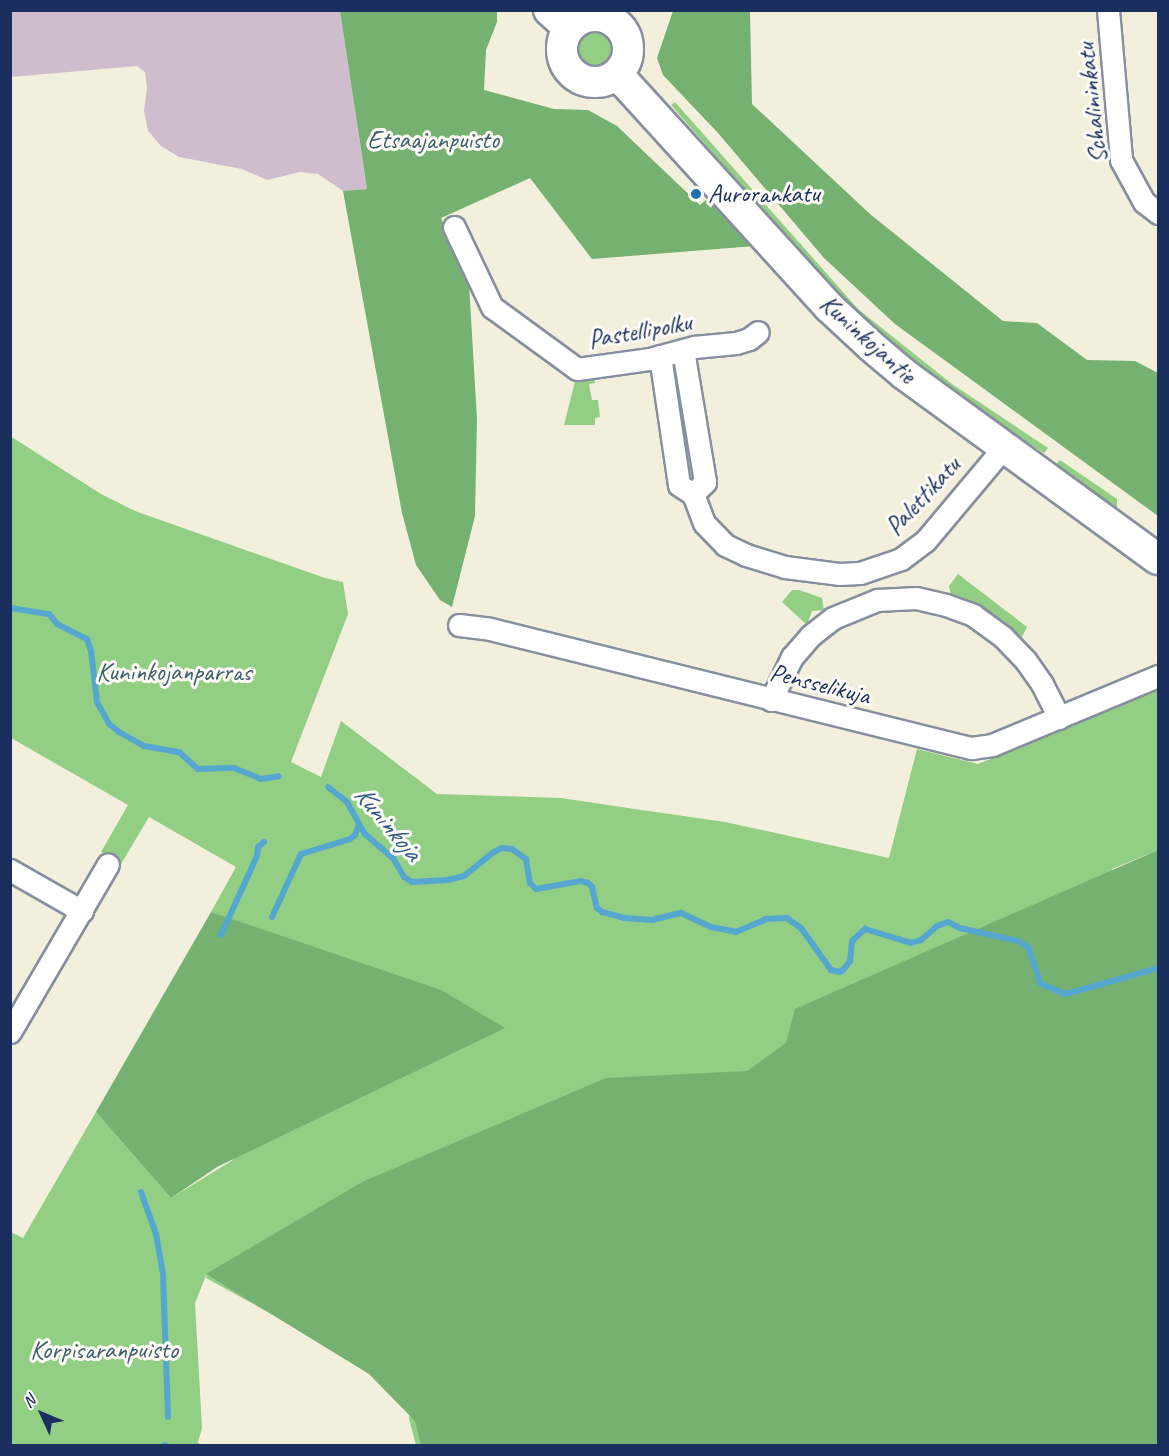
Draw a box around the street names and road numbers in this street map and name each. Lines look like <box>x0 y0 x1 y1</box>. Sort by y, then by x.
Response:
street label: Schalininkatu <box>1070 41 1114 165</box>
street label: Kuninkojantie <box>814 288 922 390</box>
street label: Pastellipolku <box>586 307 694 355</box>
street label: Palettikatu <box>879 450 967 542</box>
street label: Pensselikuja <box>767 657 873 711</box>

